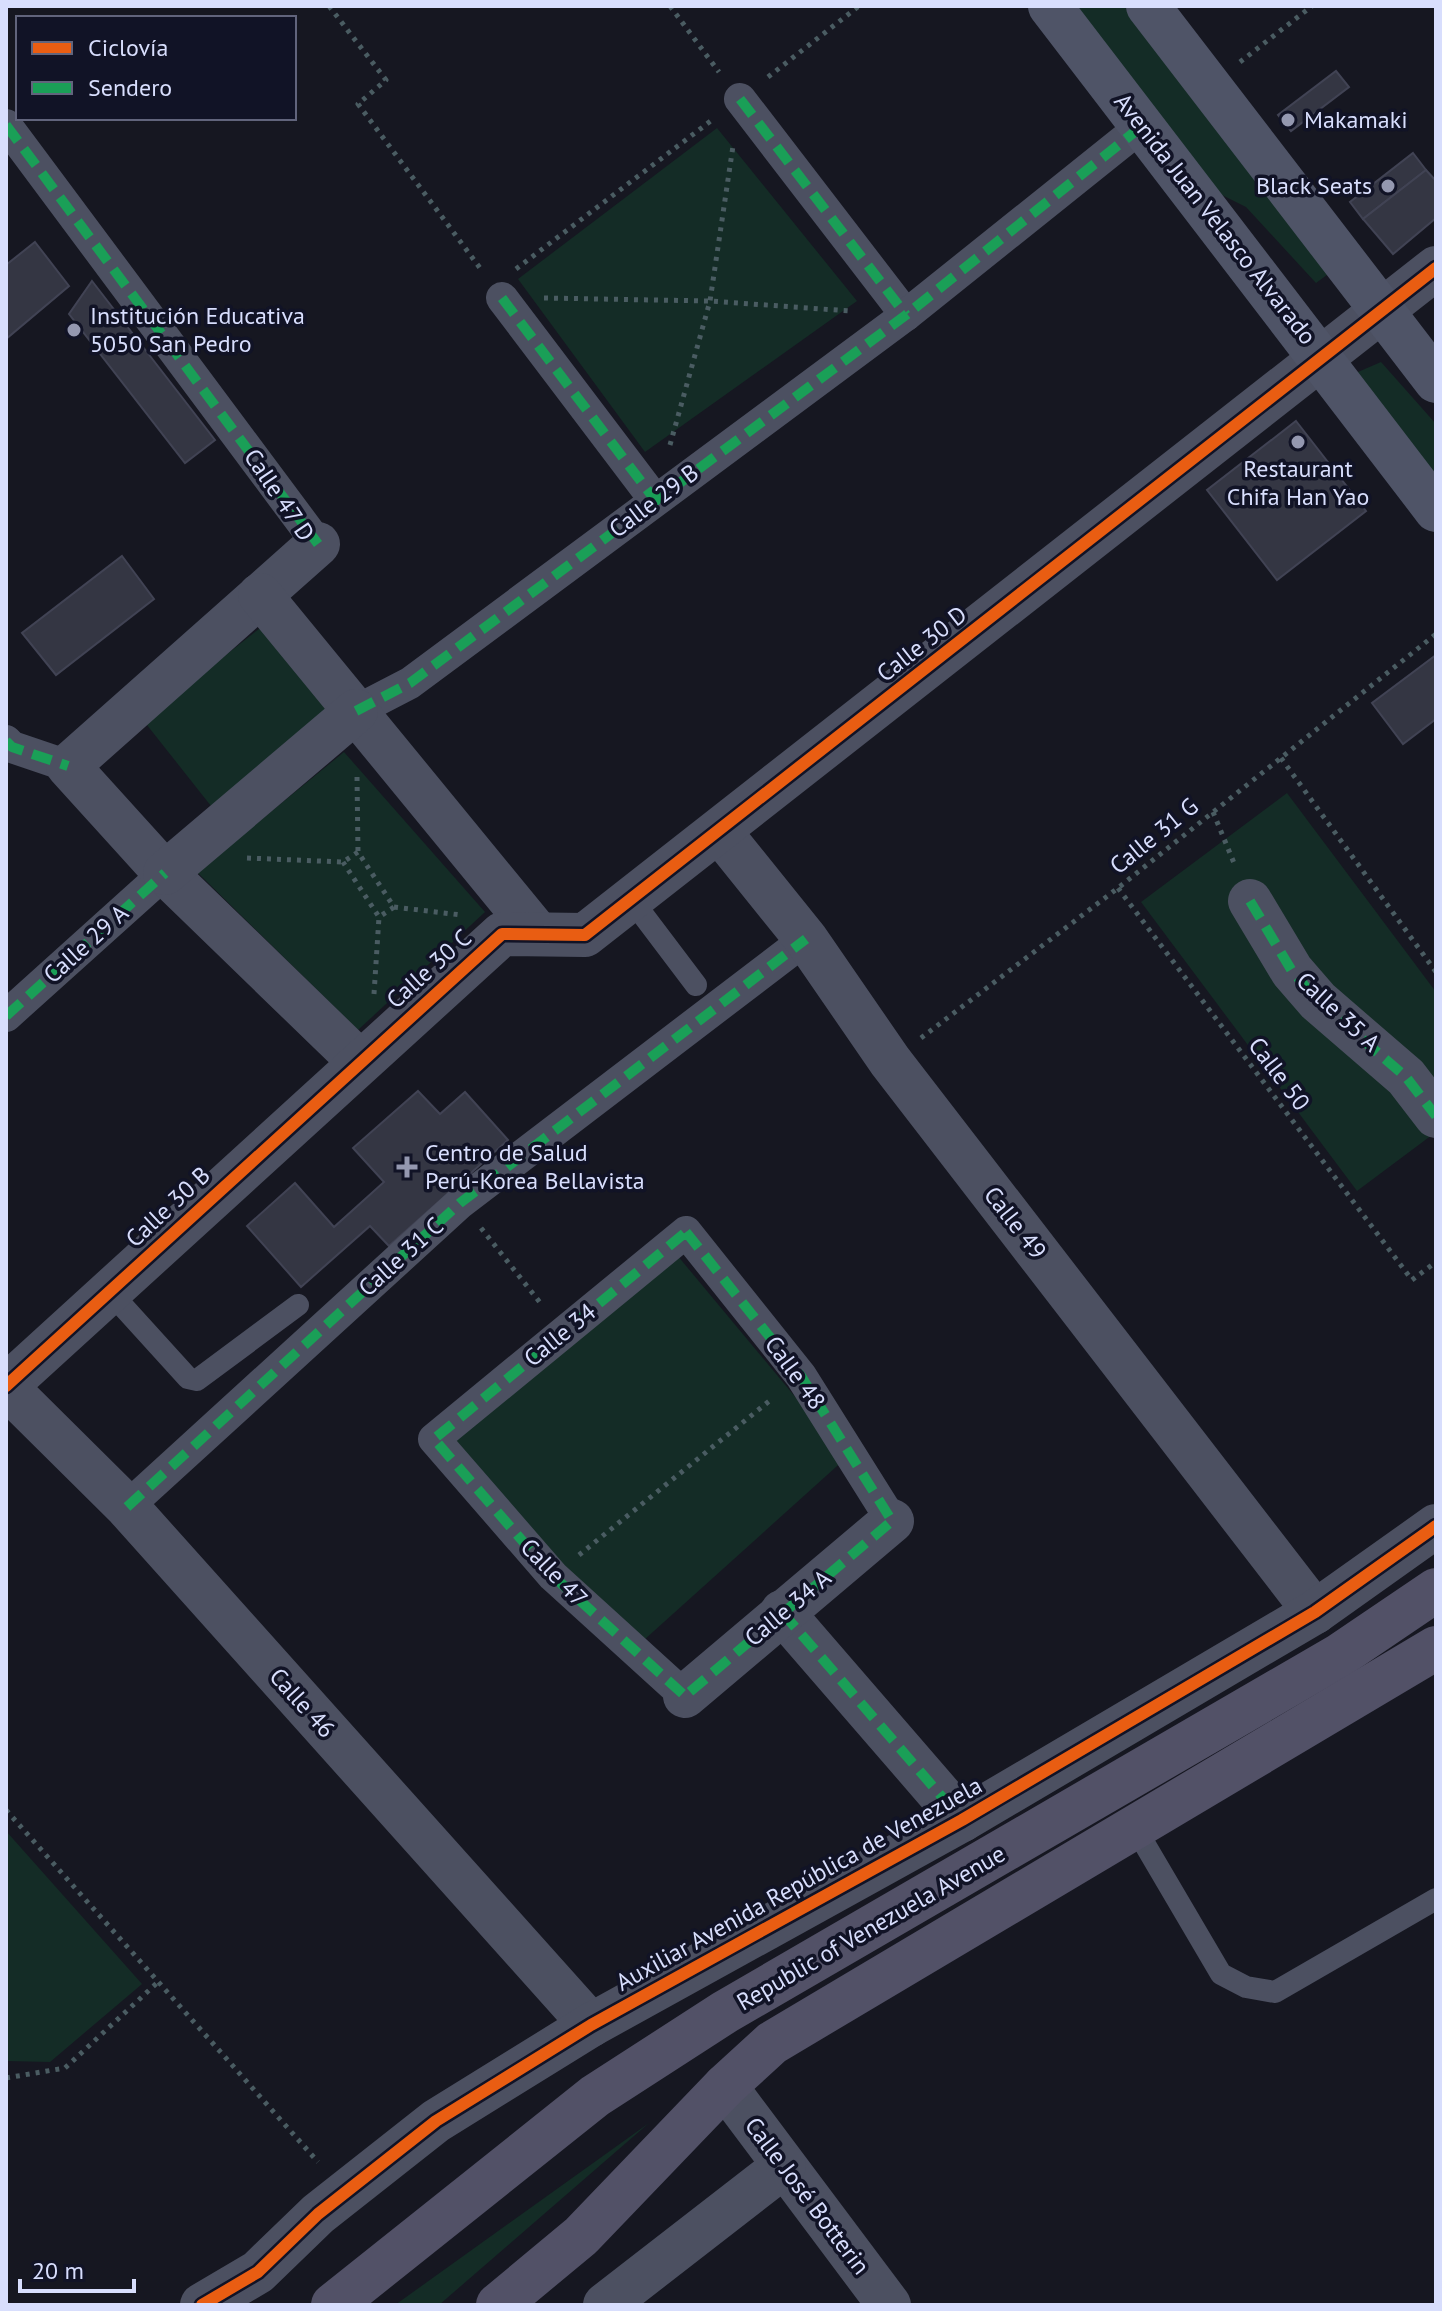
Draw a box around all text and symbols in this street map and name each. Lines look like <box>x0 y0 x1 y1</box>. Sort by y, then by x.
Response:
legend <box>16 16 296 120</box>
text: Ciclovía <box>88 32 168 63</box>
text: Sendero <box>88 72 172 103</box>
street label: Avenida Juan Velasco Alvarado <box>1108 87 1323 351</box>
place label: Makamaki <box>1304 104 1408 135</box>
marker: Makamaki <box>1279 111 1297 129</box>
place label: Black Seats <box>1256 170 1372 201</box>
marker: Black Seats <box>1379 177 1397 195</box>
place label: Institución Educativa 5050 San Pedro <box>90 300 305 359</box>
marker: Institución Educativa 5050 San Pedro <box>65 321 83 339</box>
marker: Restaurant Chifa Han Yao <box>1289 433 1307 451</box>
street label: Calle 47 D <box>237 443 322 547</box>
place label: Restaurant Chifa Han Yao <box>1227 453 1369 512</box>
street label: Calle 29 B <box>603 457 705 544</box>
street label: Calle 30 D <box>870 599 973 688</box>
street label: Calle 31 G <box>1103 791 1204 881</box>
street label: Calle 29 A <box>37 897 135 990</box>
street label: Calle 30 C <box>380 922 478 1015</box>
street label: Calle 35 A <box>1290 965 1387 1058</box>
street label: Calle 50 <box>1242 1031 1317 1117</box>
place label: Centro de Salud Perú-Korea Bellavista <box>425 1137 645 1196</box>
marker: Centro de Salud Perú-Korea Bellavista <box>396 1156 418 1178</box>
street label: Calle 30 B <box>119 1160 216 1254</box>
street label: Calle 49 <box>977 1180 1053 1265</box>
street label: Calle 31 C <box>352 1210 450 1303</box>
street label: Calle 34 <box>517 1296 602 1373</box>
street label: Calle 48 <box>758 1330 833 1416</box>
street label: Calle 47 <box>514 1532 595 1614</box>
street label: Calle 34 A <box>738 1562 837 1653</box>
street label: Calle 46 <box>263 1661 342 1744</box>
street label: Auxiliar Avenida República de Venezuela <box>610 1770 987 1998</box>
street label: Republic of Venezuela Avenue <box>731 1838 1011 2017</box>
street label: Calle José Botterin <box>738 2111 877 2281</box>
scale bar <box>20 2243 134 2293</box>
text: 20 m <box>32 2255 84 2286</box>

